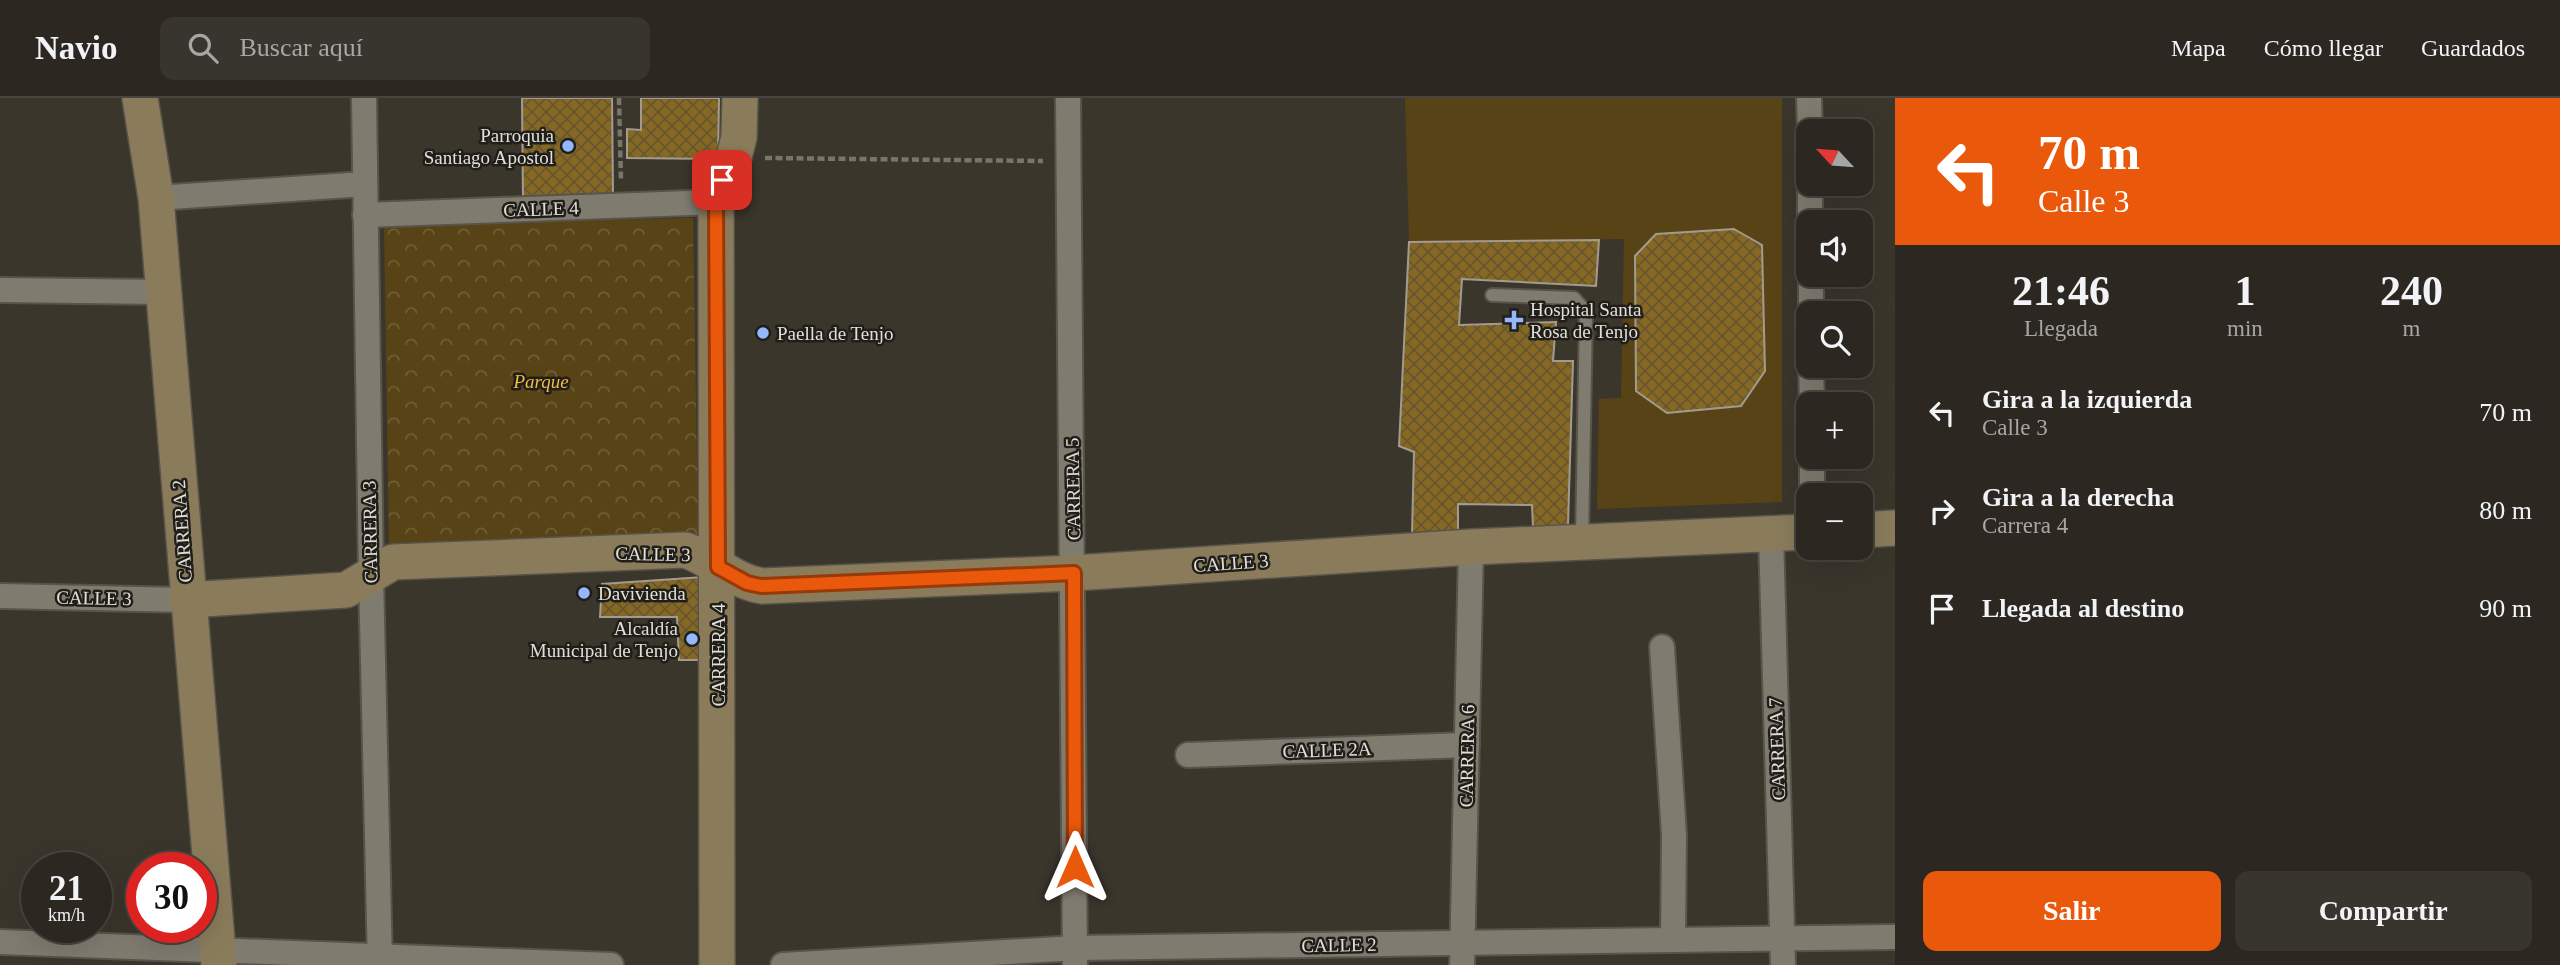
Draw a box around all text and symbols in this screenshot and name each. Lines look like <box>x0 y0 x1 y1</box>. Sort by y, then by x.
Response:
search box <box>160 17 650 80</box>
icon: search <box>184 29 222 67</box>
text: Navio <box>35 30 118 66</box>
text: Buscar aquí <box>240 33 363 62</box>
text: Mapa <box>2171 35 2226 61</box>
text: Cómo llegar <box>2264 35 2383 61</box>
text: Guardados <box>2421 35 2525 61</box>
north arrow <box>1796 119 1872 196</box>
map controls <box>1796 119 1873 560</box>
place label: Parroquia Santiago Apostol <box>424 125 555 168</box>
text: 70 m <box>2038 125 2140 180</box>
icon: left <box>1923 126 2014 217</box>
marker: Parroquia Santiago Apostol <box>560 138 576 154</box>
pin <box>692 150 752 210</box>
icon: arrive <box>703 161 741 199</box>
text: Calle 3 <box>2038 183 2130 219</box>
street label: CALLE 4 <box>503 197 580 221</box>
button: sound <box>1796 210 1873 287</box>
text: 21:46 <box>2012 268 2110 314</box>
text: 1 <box>2234 268 2255 314</box>
text: 240 <box>2380 268 2443 314</box>
place label: Hospital Santa Rosa de Tenjo <box>1530 299 1642 342</box>
button: search <box>1796 301 1873 378</box>
marker: Hospital Santa Rosa de Tenjo <box>1504 310 1524 330</box>
text: Llegada <box>2024 316 2098 341</box>
text: min <box>2227 316 2263 341</box>
text: m <box>2402 316 2420 341</box>
place label: Paella de Tenjo <box>777 323 894 344</box>
marker: Paella de Tenjo <box>755 325 771 341</box>
park label: Parque <box>512 371 569 392</box>
text: Gira a la izquierda <box>1982 385 2192 414</box>
button: + <box>1796 392 1873 469</box>
icon: left <box>1923 394 1961 432</box>
text: 70 m <box>2479 398 2532 427</box>
text: Calle 3 <box>1982 415 2048 440</box>
street label: CARRERA 5 <box>1062 437 1084 541</box>
street label: CARRERA 2 <box>168 479 196 583</box>
street label: CARRERA 3 <box>359 480 381 584</box>
button: − <box>1796 483 1873 560</box>
text: Gira a la derecha <box>1982 483 2174 512</box>
icon: right <box>1923 492 1961 530</box>
text: 80 m <box>2479 496 2532 525</box>
text: Carrera 4 <box>1982 513 2068 538</box>
street label: CALLE 3 <box>615 543 691 565</box>
street label: CALLE 3 <box>1193 550 1269 576</box>
place label: Davivienda <box>598 583 686 604</box>
marker: Davivienda <box>576 585 592 601</box>
street label: CALLE 3 <box>56 587 132 609</box>
icon: arrive <box>1923 590 1961 628</box>
text: Llegada al destino <box>1982 594 2184 623</box>
text: 90 m <box>2479 594 2532 623</box>
street label: CARRERA 4 <box>708 603 729 706</box>
place label: Alcaldía Municipal de Tenjo <box>530 618 679 661</box>
marker: Alcaldía Municipal de Tenjo <box>684 631 700 647</box>
street label: CARRERA 7 <box>1765 697 1789 801</box>
street label: CARRERA 6 <box>1456 704 1478 808</box>
street label: CALLE 2A <box>1282 738 1372 762</box>
position arrow <box>1038 830 1112 904</box>
speed limit sign: 30 <box>126 852 217 943</box>
text: 21 <box>49 869 84 908</box>
button: Salir <box>1923 871 2221 951</box>
button: Compartir <box>2235 871 2532 951</box>
text: km/h <box>48 905 85 925</box>
street label: CALLE 2 <box>1301 934 1377 956</box>

